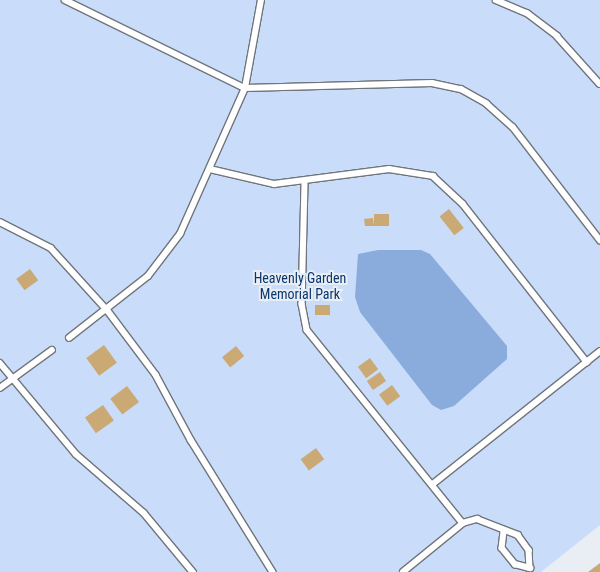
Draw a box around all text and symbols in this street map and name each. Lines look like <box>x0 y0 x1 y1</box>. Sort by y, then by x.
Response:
park label: Heavenly Garden Memorial Park <box>254 270 346 302</box>

